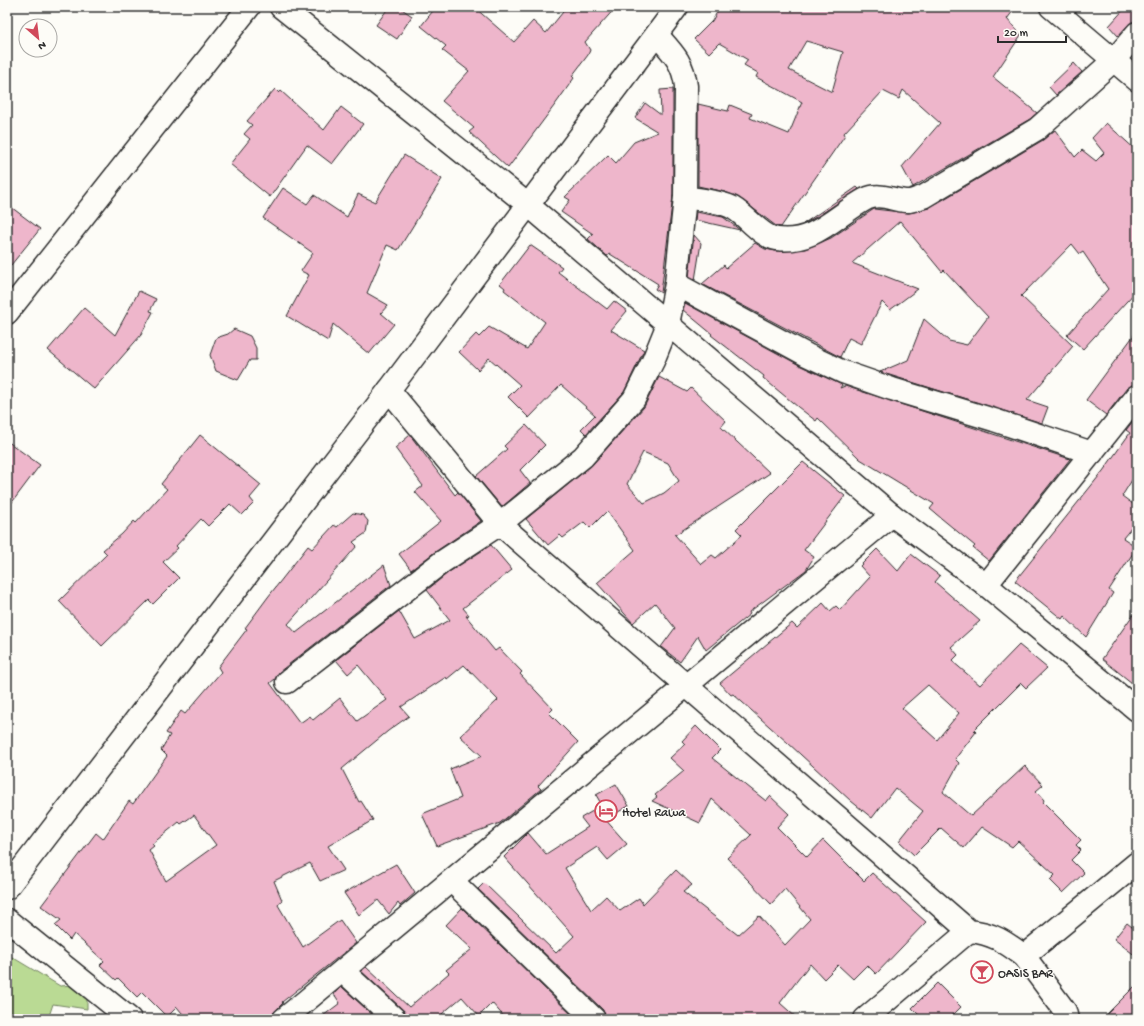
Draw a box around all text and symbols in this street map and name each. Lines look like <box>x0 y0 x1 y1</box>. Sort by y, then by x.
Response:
north arrow <box>18 18 58 58</box>
scale bar <box>998 18 1066 44</box>
text: 20 m <box>1004 27 1029 41</box>
text: N <box>36 38 48 52</box>
hotel icon: Hotel Rawa <box>593 798 619 824</box>
place label: Hotel Rawa <box>622 806 686 821</box>
bar icon: OASIS BAR <box>969 959 995 985</box>
place label: OASIS BAR <box>998 967 1054 982</box>

